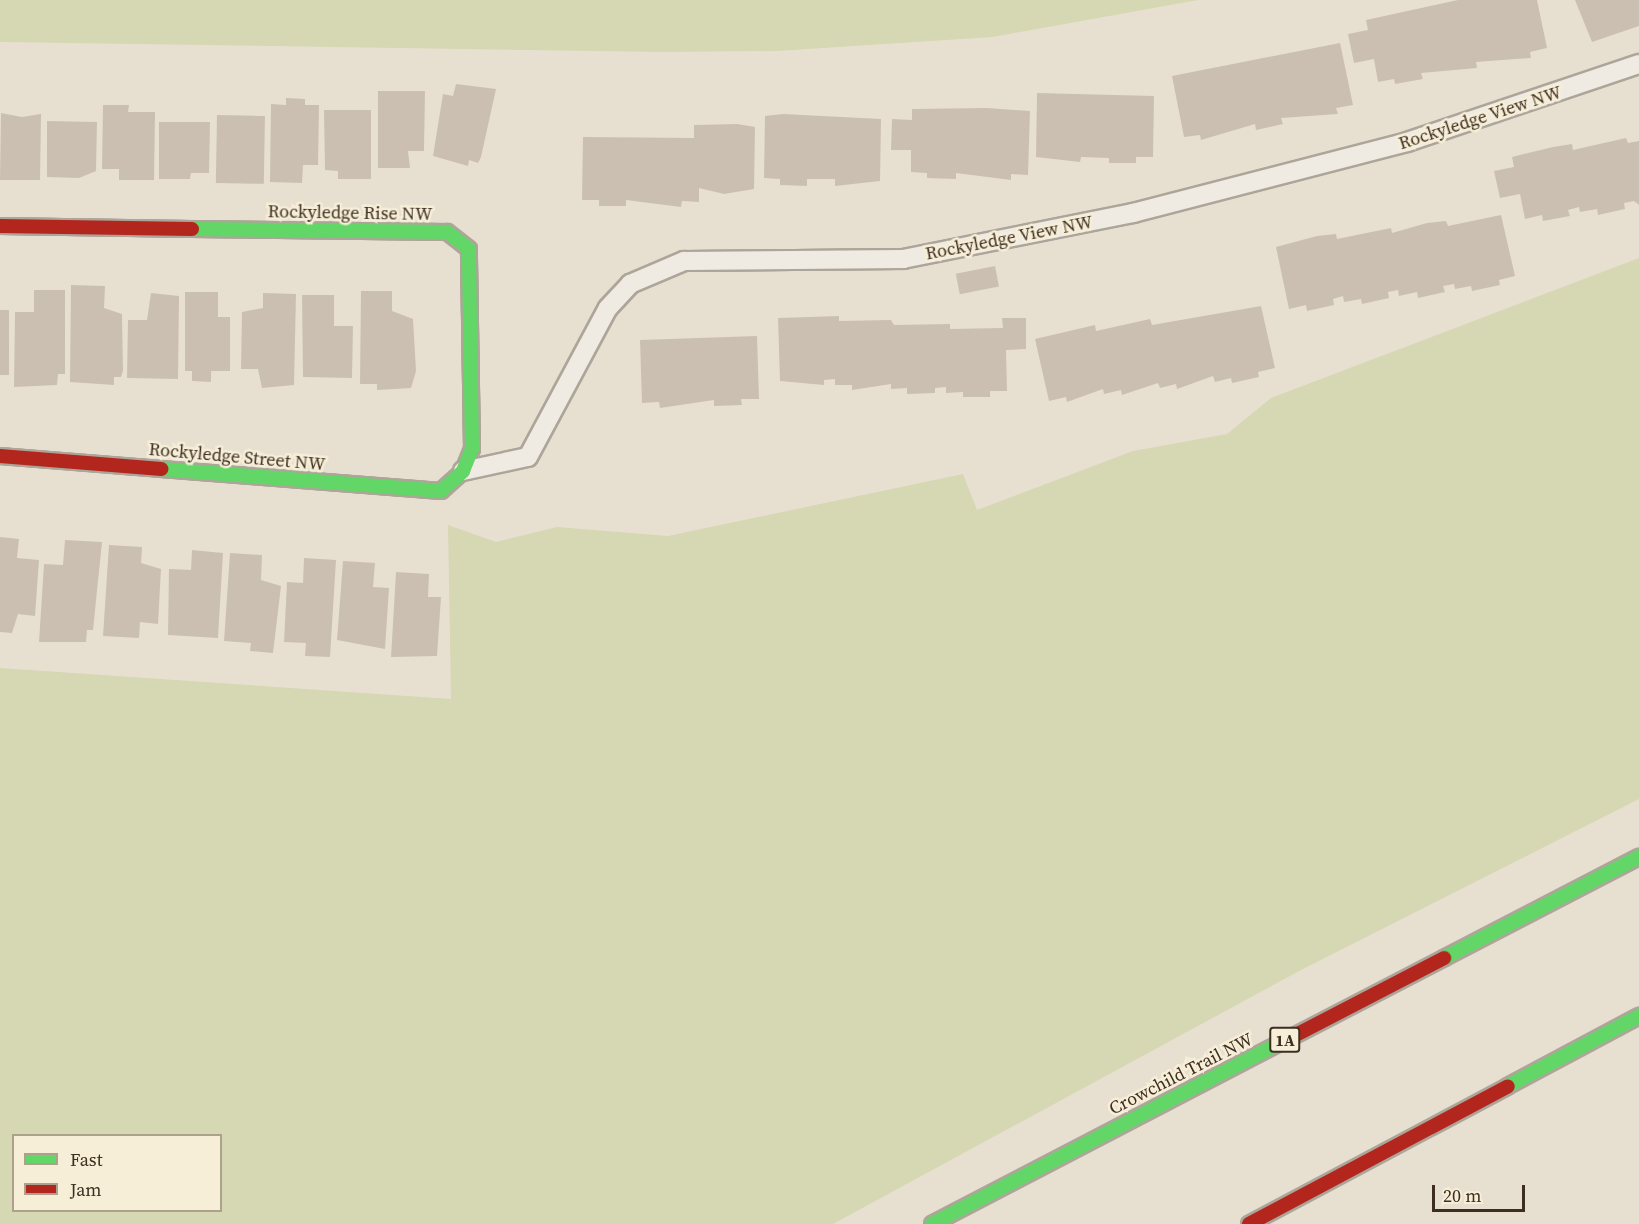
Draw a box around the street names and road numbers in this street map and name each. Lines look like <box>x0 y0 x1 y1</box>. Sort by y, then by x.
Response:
street label: Rockyledge View NW <box>1396 81 1564 155</box>
street label: Rockyledge Rise NW <box>268 201 432 225</box>
street label: Rockyledge View NW <box>923 211 1095 265</box>
street label: Rockyledge Street NW <box>148 439 326 475</box>
road number: 1A <box>1268 1027 1302 1053</box>
street label: Crowchild Trail NW <box>1105 1028 1257 1120</box>

